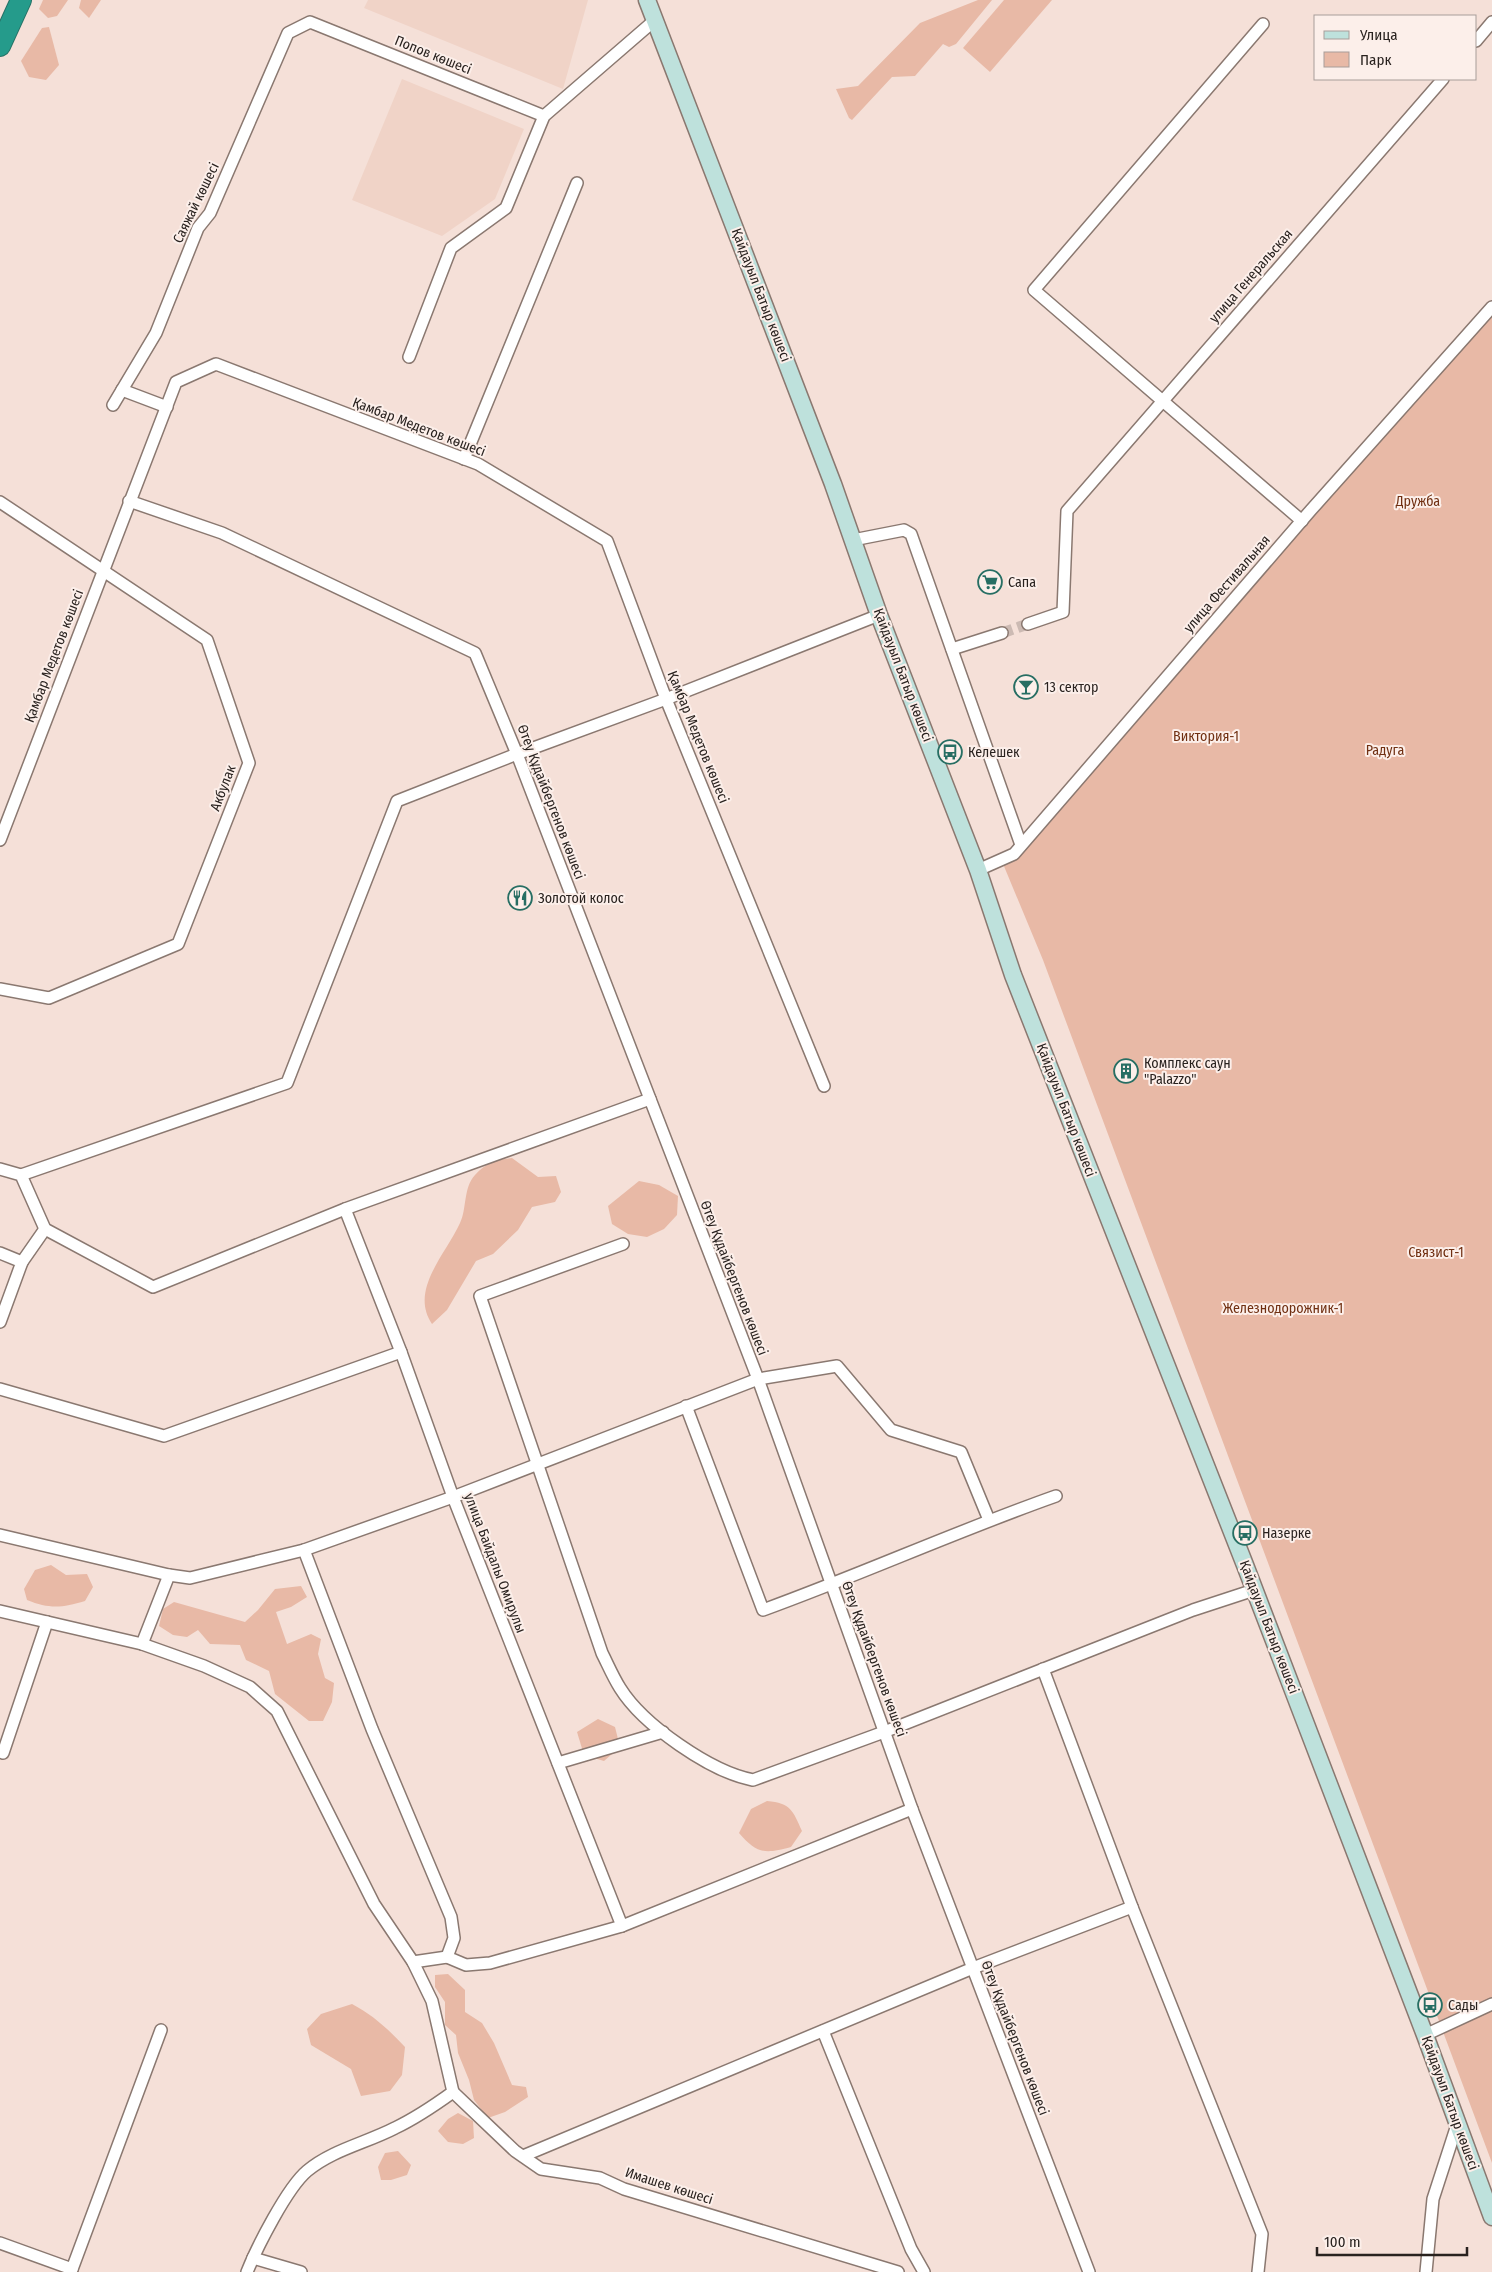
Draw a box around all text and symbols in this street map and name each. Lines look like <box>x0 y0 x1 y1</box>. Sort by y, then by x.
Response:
legend <box>1314 15 1477 80</box>
text: Улица <box>1359 26 1398 44</box>
street label: Попов көшесі <box>392 32 474 78</box>
text: Парк <box>1360 51 1391 69</box>
street label: Саяжай көшесі <box>169 160 223 246</box>
street label: Қайдауыл Батыр көшесі <box>728 226 794 364</box>
street label: улица Генеральская <box>1206 226 1296 326</box>
street label: Қамбар Медетов көшесі <box>350 394 488 460</box>
park label: Дружба <box>1395 493 1440 510</box>
street label: улица Фестивальная <box>1180 532 1274 636</box>
supermarket icon: Сапа <box>977 569 1003 595</box>
place label: Сапа <box>1008 574 1036 591</box>
street label: Қамбар Медетов көшесі <box>21 587 87 725</box>
street label: Қайдауыл Батыр көшесі <box>870 606 936 744</box>
street label: Қамбар Медетов көшесі <box>664 668 732 806</box>
bar icon: 13 сектор <box>1013 674 1039 700</box>
place label: 13 сектор <box>1044 679 1098 696</box>
street label: Өтеу Құдайбергенов көшесі <box>514 722 588 882</box>
park label: Виктория-1 <box>1173 728 1239 745</box>
bus stop icon: Келешек <box>937 739 963 765</box>
park label: Радуга <box>1366 742 1404 759</box>
place label: Келешек <box>968 744 1020 761</box>
street label: Акбулак <box>207 762 240 813</box>
restaurant icon: Золотой колос <box>507 885 533 911</box>
place label: Золотой колос <box>538 890 624 907</box>
street label: Қайдауыл Батыр көшесі <box>1033 1041 1099 1179</box>
place label: Комплекс саун "Palazzo" <box>1144 1055 1231 1088</box>
building icon: Комплекс саун "Palazzo" <box>1113 1058 1139 1084</box>
street label: Өтеу Құдайбергенов көшесі <box>697 1198 771 1358</box>
park label: Связист-1 <box>1408 1244 1464 1261</box>
park label: Железнодорожник-1 <box>1223 1300 1343 1317</box>
street label: улица Байдалы Омирулы <box>460 1491 530 1635</box>
bus stop icon: Назерке <box>1232 1520 1258 1546</box>
place label: Назерке <box>1262 1525 1311 1542</box>
street label: Қайдауыл Батыр көшесі <box>1236 1558 1302 1696</box>
street label: Өтеу Құдайбергенов көшесі <box>838 1579 910 1739</box>
street label: Өтеу Құдайбергенов көшесі <box>978 1958 1052 2118</box>
bus stop icon: Сады <box>1417 1992 1443 2018</box>
place label: Сады <box>1448 1997 1478 2014</box>
street label: Қайдауыл Батыр көшесі <box>1418 2034 1482 2172</box>
street label: Имашев көшесі <box>623 2164 715 2208</box>
scale bar <box>1317 2224 1467 2256</box>
text: 100 m <box>1324 2233 1361 2251</box>

